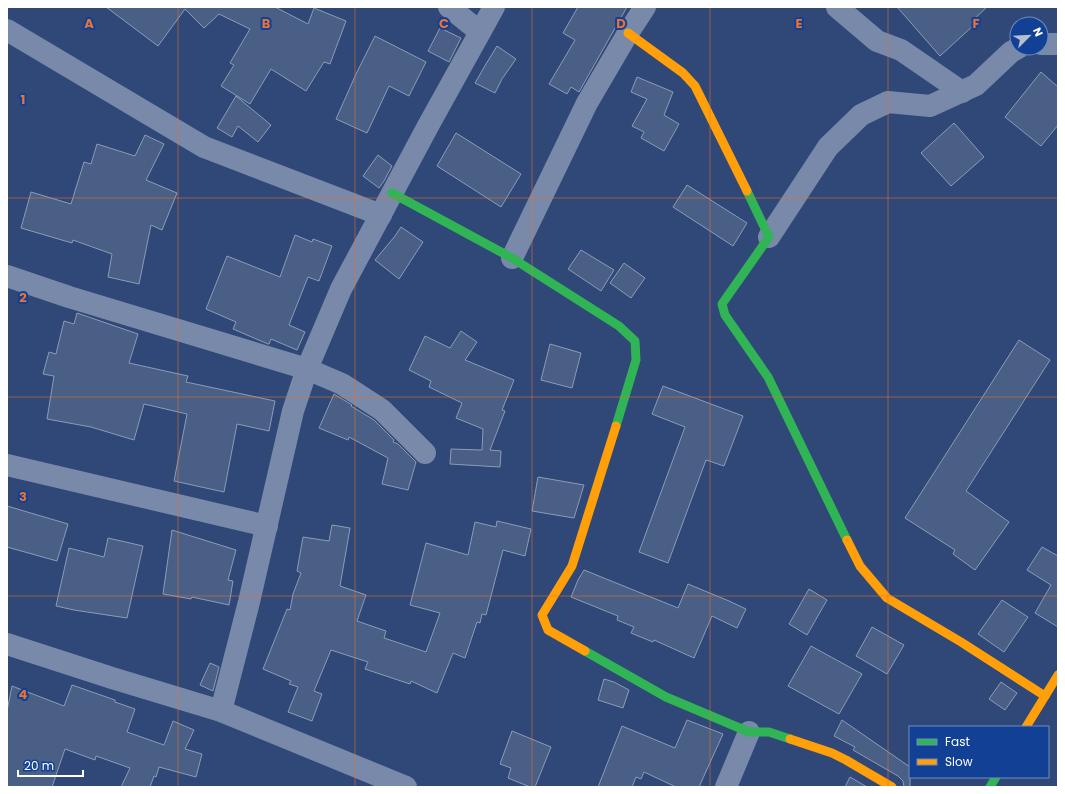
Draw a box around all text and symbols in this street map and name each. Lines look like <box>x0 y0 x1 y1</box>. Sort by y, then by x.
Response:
text: A <box>84 14 94 33</box>
text: B <box>262 14 271 33</box>
text: C <box>439 14 449 33</box>
text: D <box>616 14 626 33</box>
text: E <box>795 14 803 33</box>
text: F <box>972 14 980 33</box>
north arrow <box>1009 16 1049 56</box>
text: N <box>1029 25 1047 39</box>
text: 1 <box>21 90 25 109</box>
text: 2 <box>19 288 27 307</box>
text: 3 <box>19 487 27 506</box>
text: 4 <box>19 685 28 704</box>
legend <box>909 726 1049 778</box>
text: Fast <box>945 733 970 750</box>
scale bar <box>18 752 83 778</box>
text: Slow <box>945 753 973 770</box>
text: 20 m <box>24 757 54 774</box>

